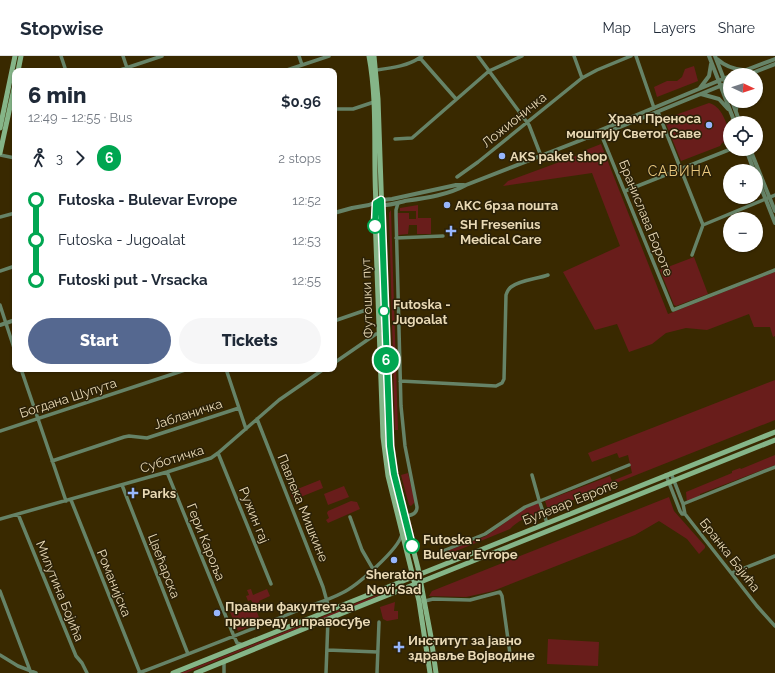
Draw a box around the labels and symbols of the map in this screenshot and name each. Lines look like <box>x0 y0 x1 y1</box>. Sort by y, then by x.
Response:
north arrow <box>723 68 763 108</box>
street label: Ложионичка <box>479 89 549 151</box>
place label: Храм Преноса моштију Светог Саве <box>566 111 702 141</box>
marker: Храм Преноса моштију Светог Саве <box>704 120 714 130</box>
place label: AKS paket shop <box>510 149 607 164</box>
marker: AKS paket shop <box>497 151 507 161</box>
street label: Бранислава Бороте <box>616 158 676 278</box>
district label: САВИНА <box>648 163 712 179</box>
place label: АКС брза пошта <box>455 198 559 213</box>
marker: АКС брза пошта <box>442 200 452 210</box>
place label: SH Fresenius Medical Care <box>460 217 542 247</box>
unlabelled marker <box>367 218 383 234</box>
marker: SH Fresenius Medical Care <box>445 225 457 237</box>
street label: Футошки пут <box>358 258 376 338</box>
place label: Futoska - Jugoalat <box>393 297 451 327</box>
marker: Futoska - Jugoalat <box>378 305 390 317</box>
line badge: 6 <box>373 347 399 373</box>
street label: Богдана Шупута <box>18 375 118 421</box>
street label: Јабланичка <box>152 396 224 432</box>
street label: Суботичка <box>138 442 206 476</box>
street label: Павлека Мишкине <box>275 452 332 564</box>
street label: Булевар Европе <box>520 476 620 528</box>
street label: Ружин гај <box>236 485 272 545</box>
place label: Parks <box>142 486 177 501</box>
marker: Parks <box>127 487 139 499</box>
street label: Гери Кароља <box>184 501 228 583</box>
street label: Бранка Бајића <box>697 515 763 595</box>
street label: Цвећарска <box>145 532 183 600</box>
place label: Futoska - Bulevar Evrope <box>423 532 518 562</box>
marker: Futoska - Bulevar Evrope <box>404 538 420 554</box>
street label: Милутина Бојића <box>33 539 87 643</box>
street label: Романијска <box>94 547 134 619</box>
marker: Sheraton Novi Sad <box>389 555 399 565</box>
place label: Sheraton Novi Sad <box>366 567 422 597</box>
place label: Правни факултет за привреду и правосуђе <box>225 599 371 629</box>
marker: Правни факултет за привреду и правосуђе <box>212 608 222 618</box>
place label: Институт за јавно здравље Војводине <box>408 633 535 663</box>
marker: Институт за јавно здравље Војводине <box>393 641 405 653</box>

